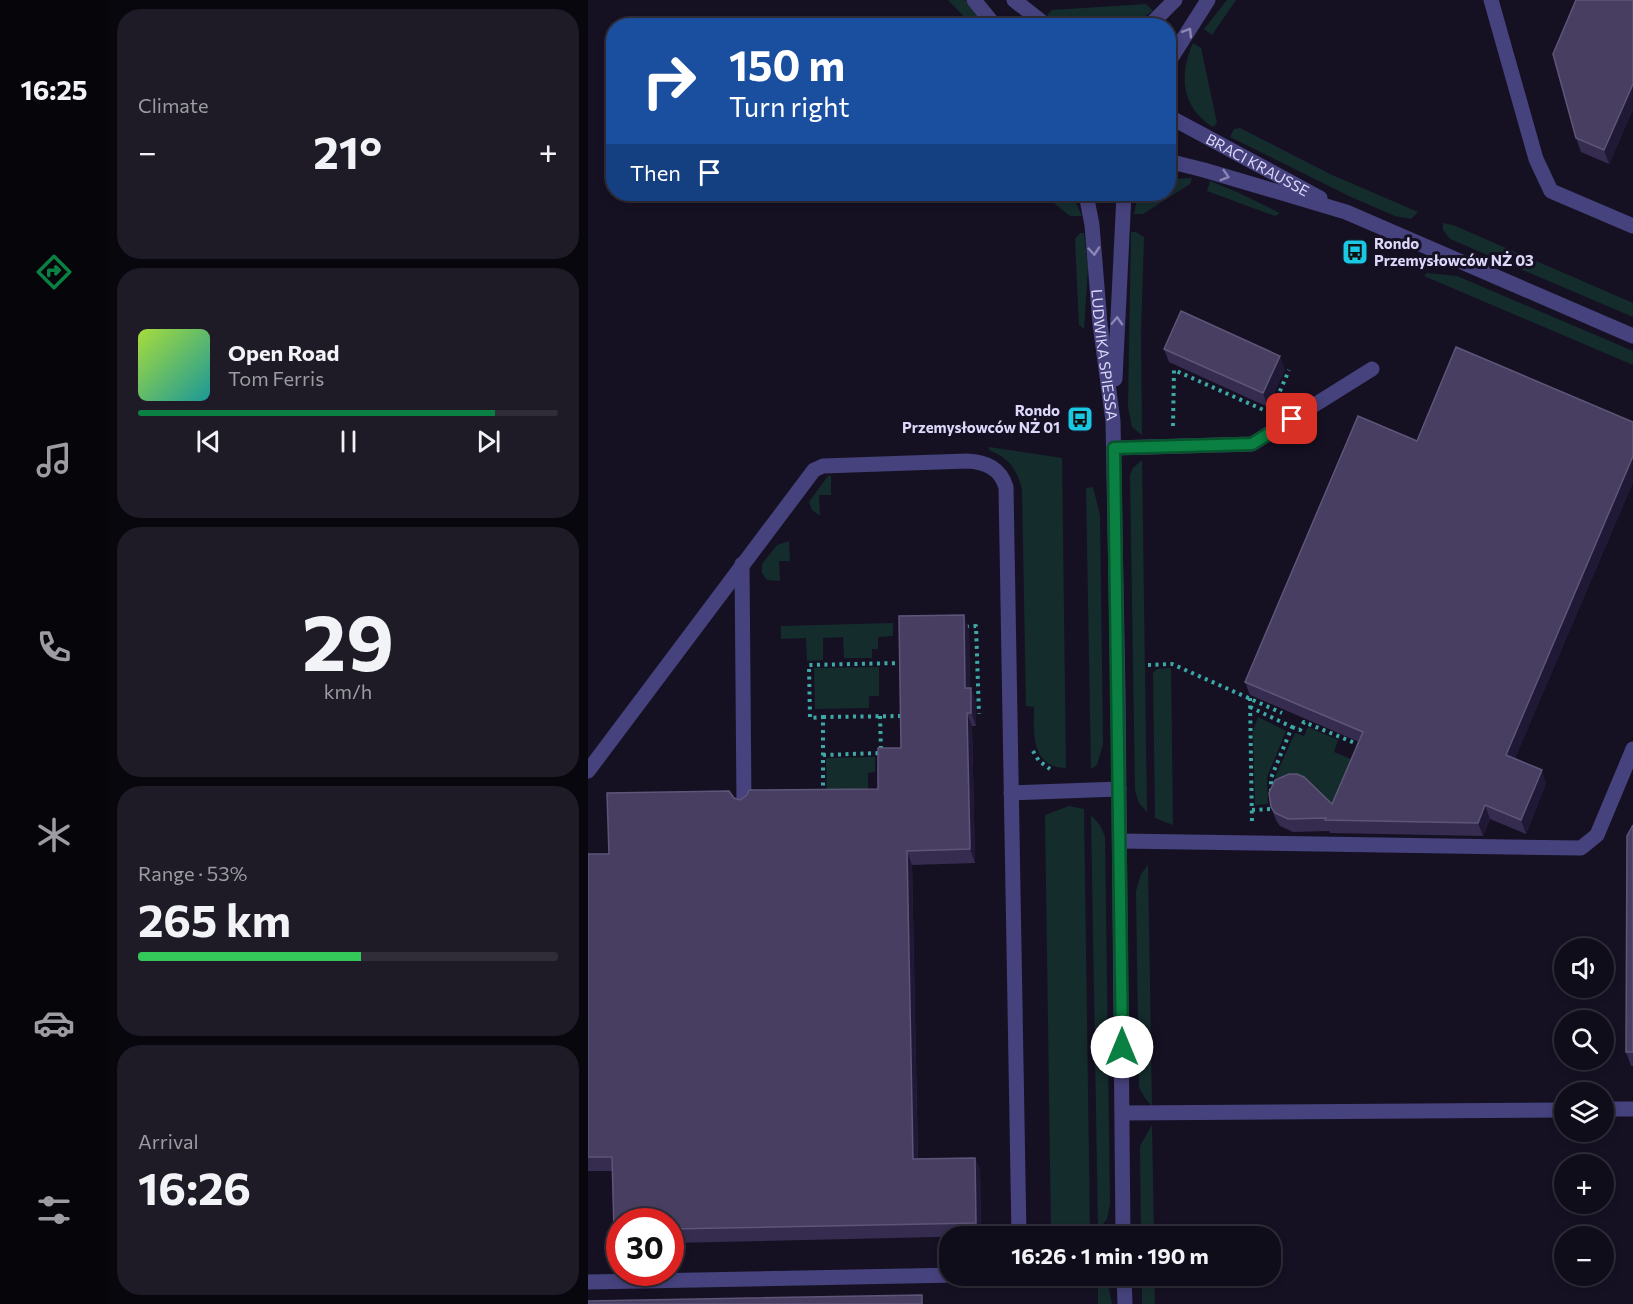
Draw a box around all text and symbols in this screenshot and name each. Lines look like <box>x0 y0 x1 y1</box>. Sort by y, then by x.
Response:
one-way arrow <box>1181 28 1193 38</box>
text: 150 m <box>729 38 845 90</box>
icon: right <box>630 42 708 120</box>
text: 16:25 <box>20 73 88 106</box>
text: Turn right <box>729 90 849 123</box>
text: Climate <box>138 93 208 117</box>
text: 21° <box>313 123 382 178</box>
street label: BRACI KRAUSSE <box>1203 129 1313 200</box>
text: − <box>138 130 157 171</box>
text: + <box>539 130 558 171</box>
icon: arrive <box>693 156 726 189</box>
text: Then <box>630 159 681 186</box>
one-way arrow <box>1219 169 1230 181</box>
place label: Rondo Przemysłowców NŻ 03 <box>1374 234 1534 269</box>
bus stop icon: Rondo Przemysłowców NŻ 03 <box>1340 237 1370 267</box>
one-way arrow <box>1087 247 1100 256</box>
icon: directions <box>33 251 75 293</box>
street label: LUDWIKA SPIESSA <box>1088 288 1122 422</box>
one-way arrow <box>1111 316 1124 325</box>
text: Open Road <box>228 339 339 366</box>
text: Tom Ferris <box>228 366 324 390</box>
pin <box>1266 393 1317 444</box>
place label: Rondo Przemysłowców NŻ 01 <box>902 401 1060 436</box>
icon: arrive <box>1275 402 1308 435</box>
bus stop icon: Rondo Przemysłowców NŻ 01 <box>1065 404 1095 434</box>
icon: previous <box>192 425 225 458</box>
icon: pause <box>332 425 365 458</box>
icon: next <box>472 425 505 458</box>
icon: music <box>33 439 75 481</box>
text: 29 <box>302 592 394 687</box>
icon: phone <box>33 626 75 668</box>
text: km/h <box>324 679 372 703</box>
icon: climate <box>33 814 75 856</box>
text: Range · 53% <box>138 861 247 885</box>
text: 265 km <box>138 891 291 946</box>
map controls <box>1554 938 1614 1286</box>
button: sound <box>1554 938 1614 998</box>
icon: car <box>33 1002 75 1044</box>
button: search <box>1554 1010 1614 1070</box>
position arrow <box>1090 1015 1154 1079</box>
button: layers <box>1554 1082 1614 1142</box>
text: Arrival <box>138 1129 199 1153</box>
button: + <box>1554 1154 1614 1214</box>
text: 16:26 <box>138 1159 251 1214</box>
icon: filters <box>33 1189 75 1231</box>
speed limit sign: 30 <box>606 1208 684 1286</box>
button: − <box>1554 1226 1614 1286</box>
text: 16:26 · 1 min · 190 m <box>1011 1242 1209 1269</box>

